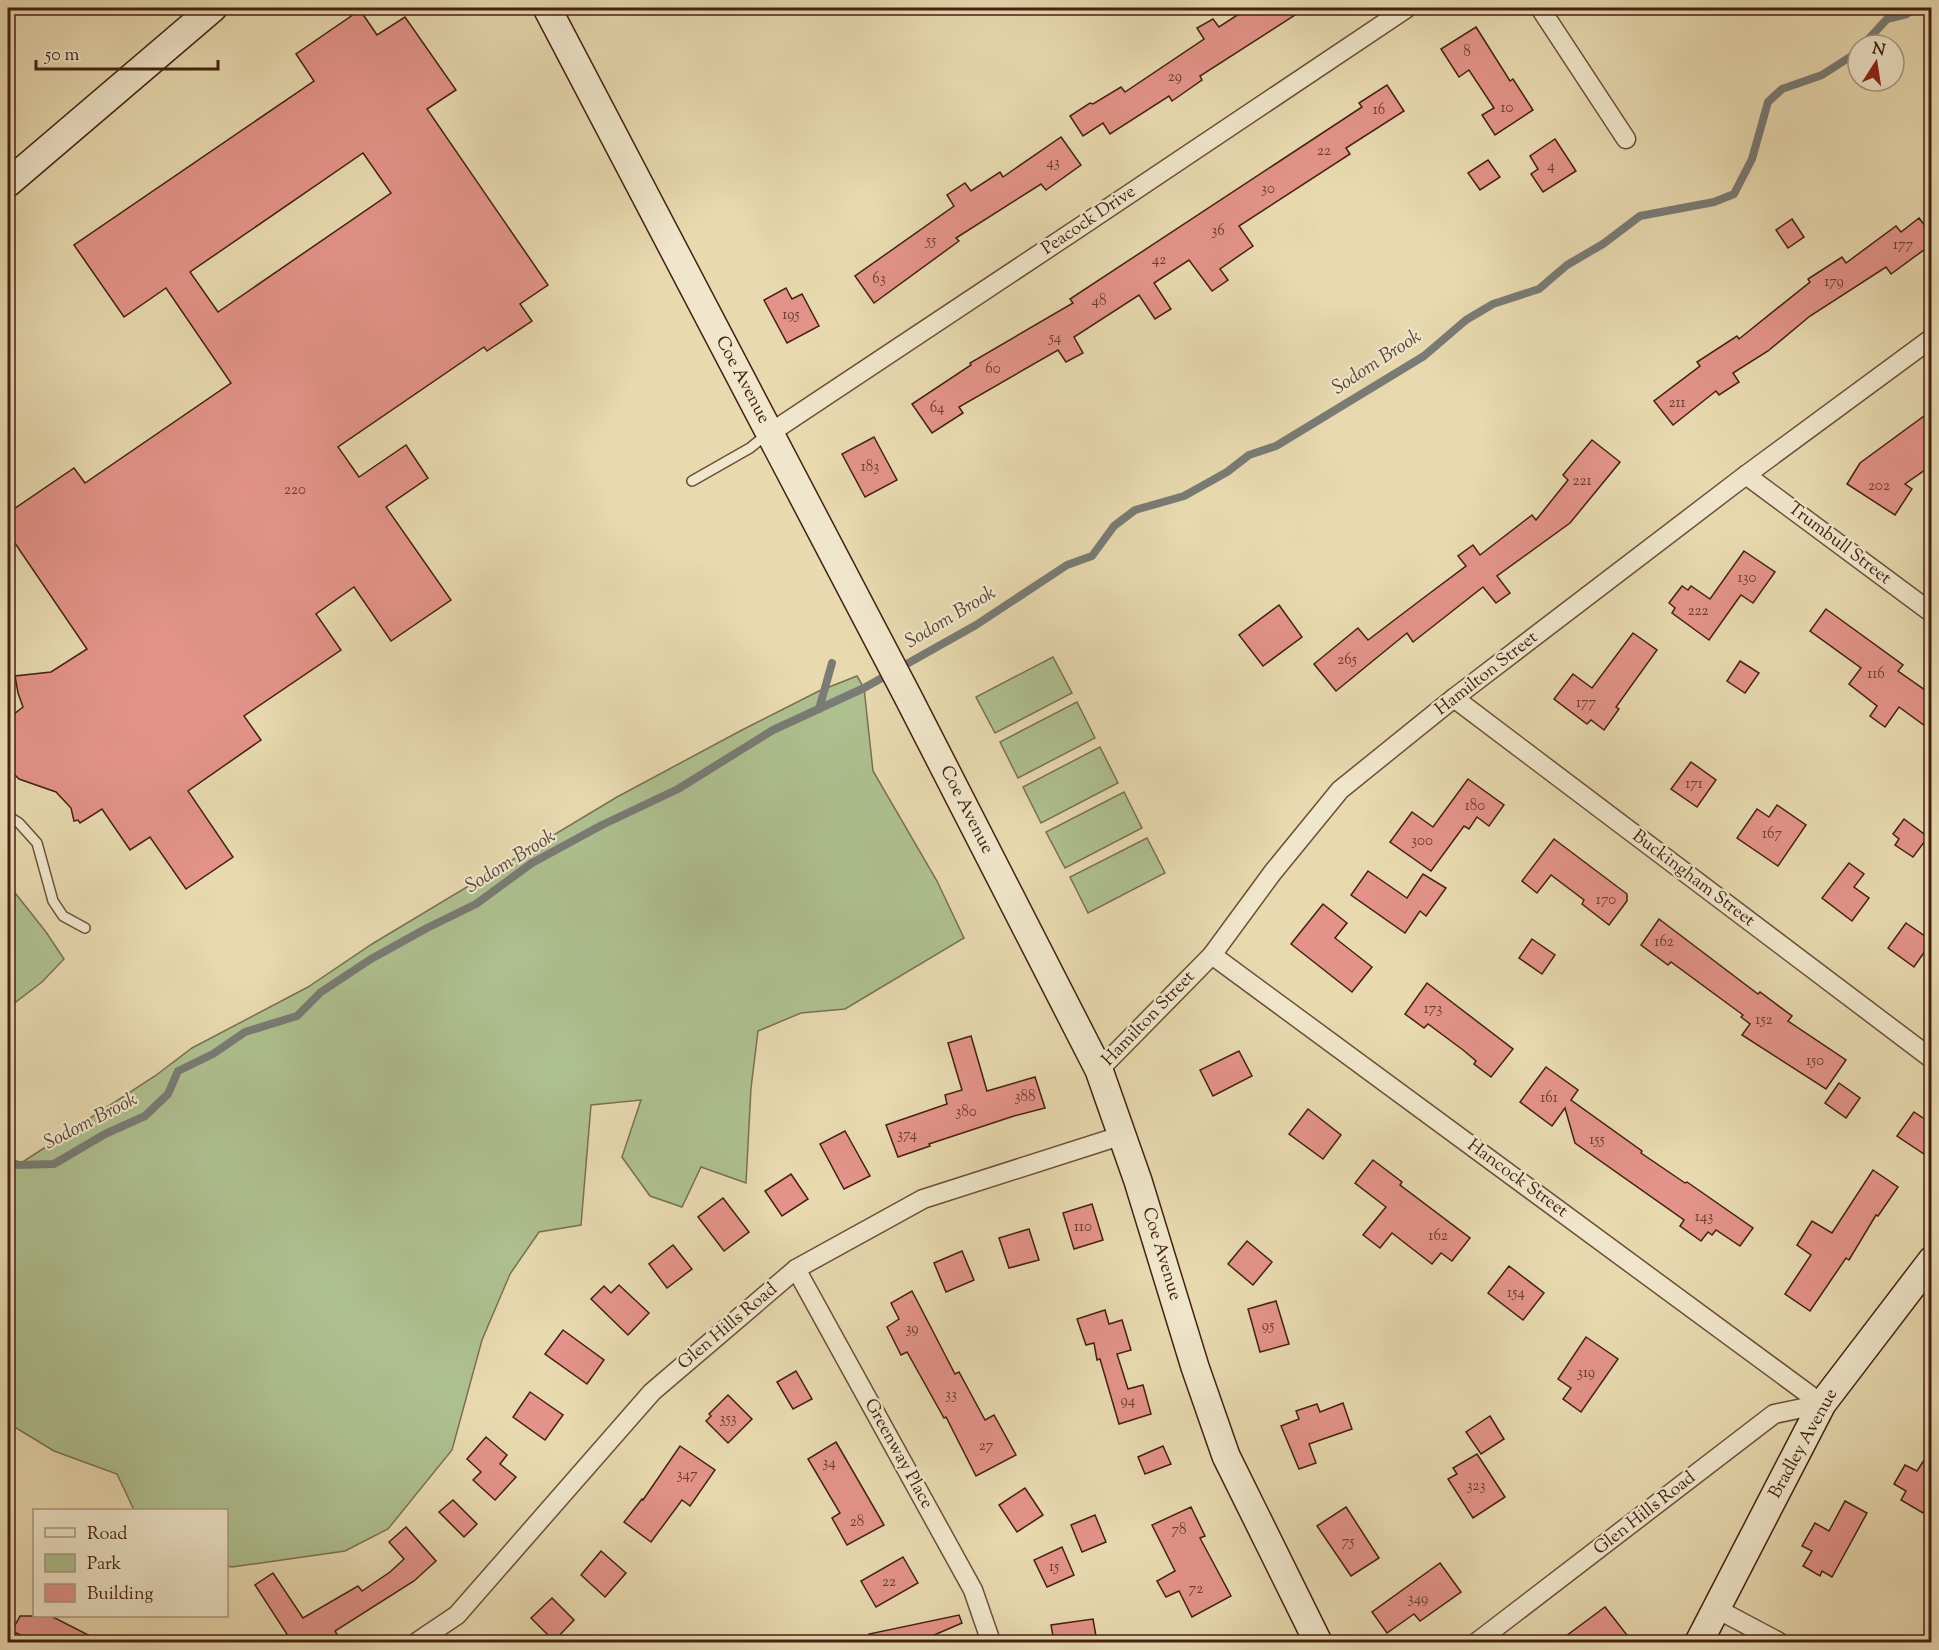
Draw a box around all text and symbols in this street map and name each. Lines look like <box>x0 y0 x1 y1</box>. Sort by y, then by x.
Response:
scale bar <box>36 33 218 71</box>
north arrow <box>1846 33 1906 93</box>
text: N <box>1870 38 1887 63</box>
house number: 8 <box>1463 42 1471 63</box>
text: 50 m <box>44 43 80 69</box>
house number: 29 <box>1168 67 1182 88</box>
house number: 10 <box>1501 98 1514 119</box>
house number: 16 <box>1373 100 1385 121</box>
house number: 22 <box>1317 141 1331 162</box>
house number: 43 <box>1046 153 1060 174</box>
house number: 4 <box>1547 156 1555 177</box>
house number: 30 <box>1261 179 1275 200</box>
street label: Peacock Drive <box>1037 180 1141 262</box>
house number: 36 <box>1211 221 1225 242</box>
house number: 55 <box>925 231 936 252</box>
house number: 177 <box>1893 235 1914 256</box>
house number: 42 <box>1152 250 1166 271</box>
house number: 63 <box>872 269 886 290</box>
house number: 179 <box>1824 272 1844 293</box>
house number: 48 <box>1091 291 1107 312</box>
house number: 195 <box>782 305 800 326</box>
water label: Sodom Brook <box>1327 323 1427 403</box>
house number: 54 <box>1048 328 1062 349</box>
street label: Coe Avenue <box>708 331 776 429</box>
house number: 60 <box>985 359 1001 380</box>
house number: 211 <box>1668 393 1686 414</box>
house number: 64 <box>930 398 945 419</box>
house number: 183 <box>861 457 879 478</box>
house number: 221 <box>1572 471 1592 492</box>
house number: 202 <box>1868 476 1890 497</box>
house number: 220 <box>284 480 306 501</box>
street label: Trumbull Street <box>1782 496 1896 592</box>
house number: 130 <box>1738 568 1757 589</box>
water label: Sodom Brook <box>900 579 1002 657</box>
house number: 222 <box>1687 601 1709 622</box>
street label: Hamilton Street <box>1430 625 1544 723</box>
house number: 265 <box>1337 650 1357 671</box>
house number: 116 <box>1867 664 1885 685</box>
house number: 177 <box>1576 693 1597 714</box>
street label: Coe Avenue <box>933 761 999 859</box>
house number: 171 <box>1685 774 1703 795</box>
house number: 180 <box>1465 796 1485 817</box>
water label: Sodom Brook <box>460 823 562 901</box>
street label: Buckingham Street <box>1626 824 1760 934</box>
house number: 167 <box>1762 824 1783 845</box>
house number: 300 <box>1411 831 1433 852</box>
house number: 170 <box>1596 890 1616 911</box>
house number: 162 <box>1654 932 1674 953</box>
street label: Hamilton Street <box>1096 965 1202 1073</box>
house number: 173 <box>1424 999 1442 1020</box>
house number: 152 <box>1755 1010 1773 1031</box>
house number: 150 <box>1806 1051 1824 1072</box>
water label: Sodom Brook <box>39 1086 143 1158</box>
house number: 388 <box>1014 1087 1036 1108</box>
house number: 161 <box>1540 1088 1558 1109</box>
house number: 380 <box>955 1102 977 1123</box>
house number: 374 <box>897 1125 917 1146</box>
house number: 155 <box>1589 1130 1605 1151</box>
street label: Hancock Street <box>1461 1133 1573 1225</box>
street label: Coe Avenue <box>1135 1204 1187 1304</box>
house number: 143 <box>1695 1207 1713 1228</box>
house number: 110 <box>1074 1217 1092 1238</box>
house number: 162 <box>1428 1226 1448 1247</box>
street label: Glen Hills Road <box>672 1277 784 1377</box>
house number: 154 <box>1507 1283 1525 1304</box>
house number: 95 <box>1262 1316 1274 1337</box>
house number: 39 <box>905 1319 919 1340</box>
house number: 319 <box>1577 1363 1595 1384</box>
street label: Bradley Avenue <box>1763 1384 1845 1504</box>
house number: 33 <box>945 1385 957 1406</box>
house number: 94 <box>1121 1391 1136 1412</box>
street label: Greenway Place <box>857 1394 939 1514</box>
house number: 353 <box>719 1409 737 1430</box>
house number: 27 <box>979 1436 994 1457</box>
house number: 34 <box>822 1453 836 1474</box>
house number: 347 <box>676 1465 698 1486</box>
street label: Glen Hills Road <box>1588 1466 1702 1562</box>
house number: 323 <box>1466 1476 1486 1497</box>
legend <box>33 1509 228 1617</box>
house number: 28 <box>850 1512 864 1533</box>
house number: 78 <box>1171 1520 1187 1541</box>
text: Road <box>87 1522 127 1548</box>
house number: 75 <box>1342 1532 1354 1553</box>
text: Park <box>87 1552 122 1578</box>
house number: 15 <box>1049 1557 1059 1578</box>
house number: 22 <box>882 1572 896 1593</box>
house number: 72 <box>1189 1579 1203 1600</box>
text: Building <box>87 1582 153 1608</box>
house number: 349 <box>1408 1589 1428 1610</box>

